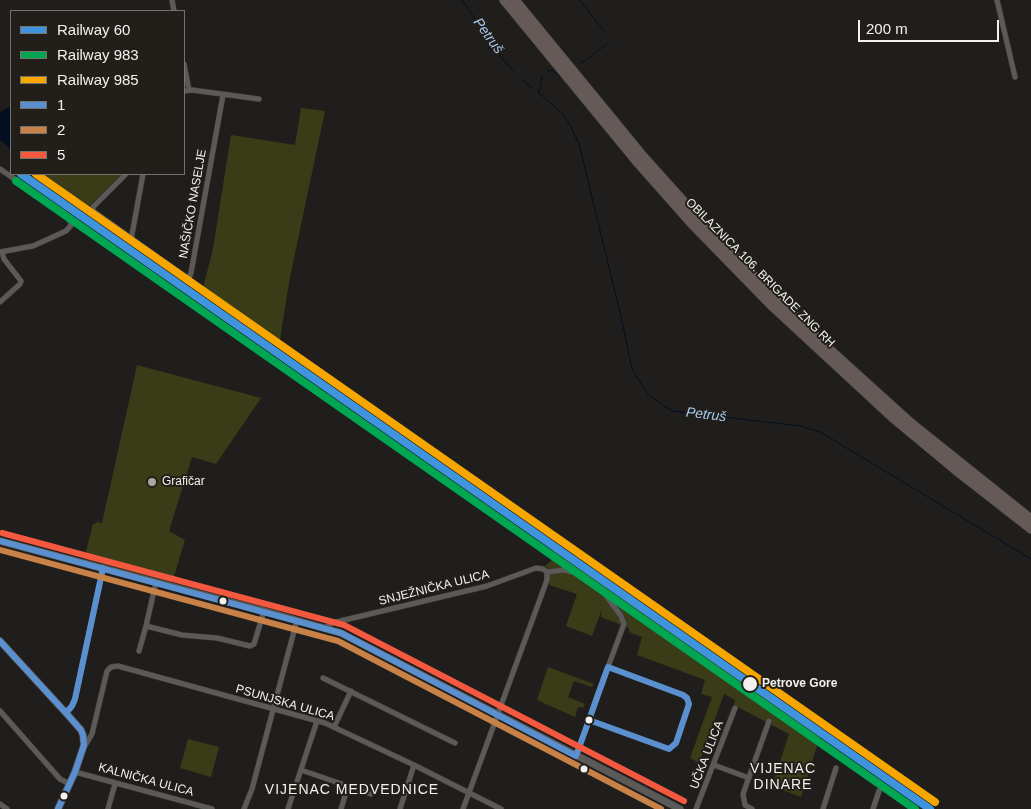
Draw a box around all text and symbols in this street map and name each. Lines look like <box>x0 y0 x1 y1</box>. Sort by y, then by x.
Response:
legend <box>10 10 185 175</box>
scale bar <box>861 10 1002 42</box>
water label: Petruš <box>469 15 507 57</box>
text: 200 m <box>866 20 908 37</box>
text: Railway 60 <box>57 21 130 38</box>
text: Railway 983 <box>57 46 139 63</box>
text: Railway 985 <box>57 71 139 88</box>
text: 1 <box>57 96 65 113</box>
text: 2 <box>57 121 65 138</box>
text: 5 <box>57 146 65 163</box>
street label: NAŠIČKO NASELJE <box>176 148 210 260</box>
street label: OBILAZNICA 106. BRIGADE ZNG RH <box>683 196 837 350</box>
water label: Petruš <box>685 404 727 426</box>
place label: Grafičar <box>162 475 205 489</box>
marker: Grafičar <box>146 476 158 488</box>
street label: SNJEŽNIČKA ULICA <box>377 567 491 609</box>
unlabelled marker <box>218 596 228 606</box>
marker: Petrove Gore <box>741 675 759 693</box>
place label: Petrove Gore <box>762 677 837 691</box>
street label: PSUNJSKA ULICA <box>234 682 336 724</box>
unlabelled marker <box>584 715 594 725</box>
street label: UČKA ULICA <box>687 719 727 791</box>
street label: KALNIČKA ULICA <box>97 760 195 800</box>
district label: VIJENAC DINARE <box>749 761 817 794</box>
unlabelled marker <box>579 764 589 774</box>
district label: VIJENAC MEDVEDNICE <box>263 782 441 798</box>
unlabelled marker <box>59 791 69 801</box>

